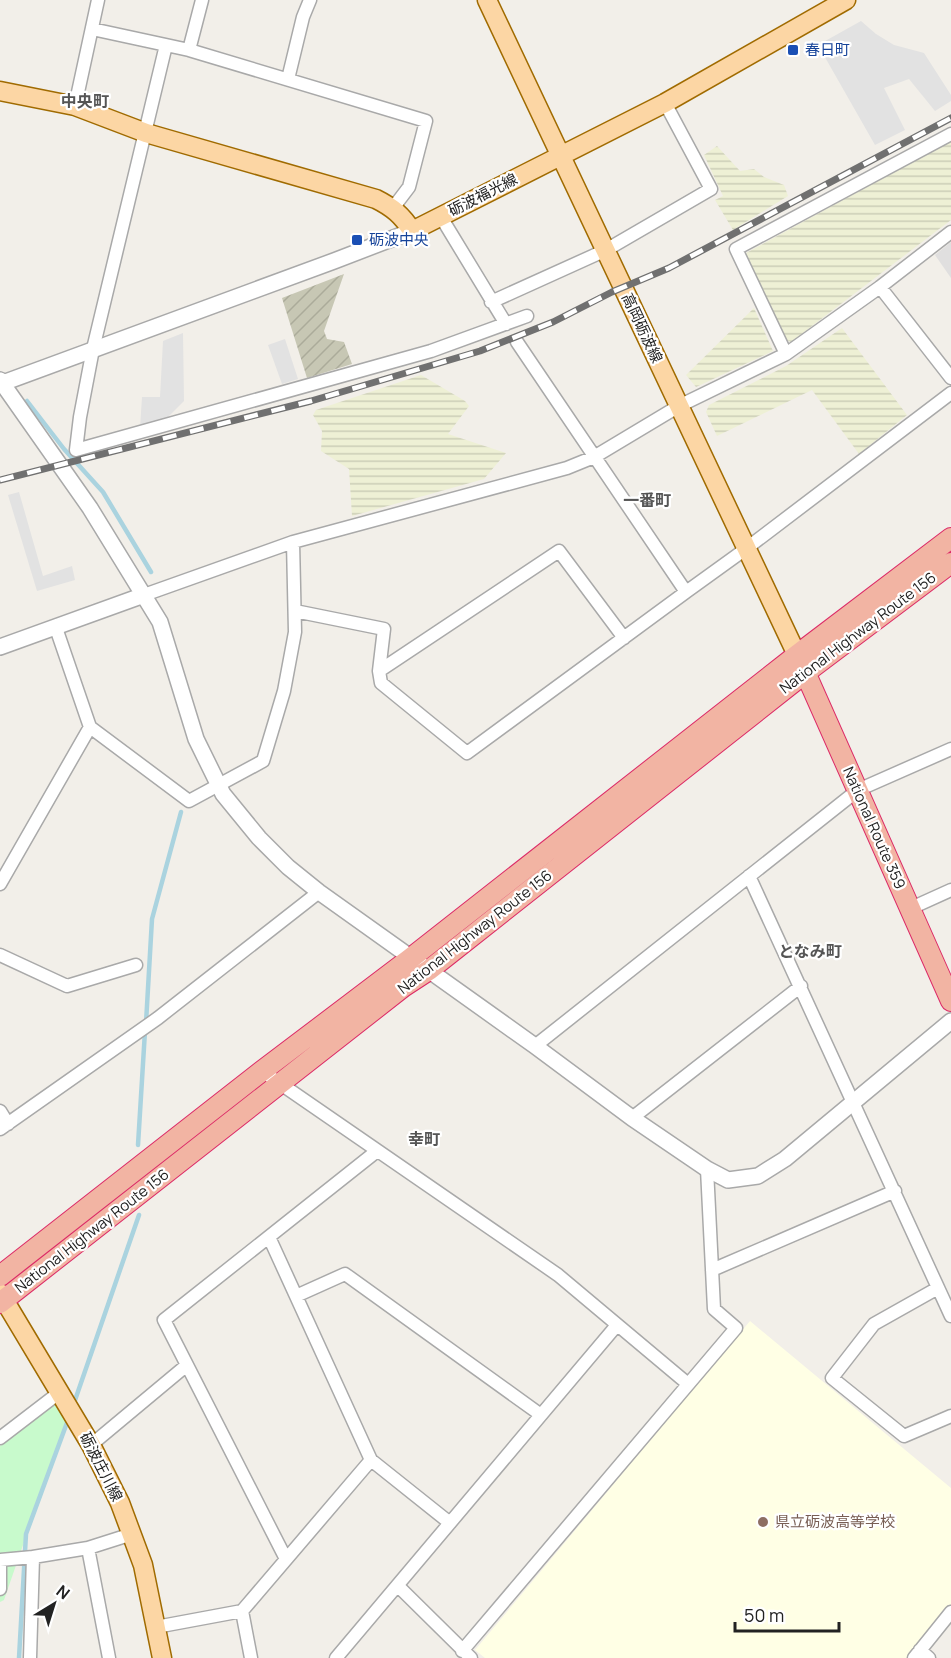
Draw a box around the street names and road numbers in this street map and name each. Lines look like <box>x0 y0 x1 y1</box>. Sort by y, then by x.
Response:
street label: 砺波福光線 <box>445 168 521 221</box>
street label: 高岡砺波線 <box>617 289 668 366</box>
street label: National Highway Route 156 <box>775 567 940 698</box>
street label: National Route 359 <box>838 763 911 892</box>
street label: National Highway Route 156 <box>393 865 556 999</box>
street label: National Highway Route 156 <box>10 1164 173 1298</box>
street label: 砺波庄川線 <box>75 1429 128 1505</box>

